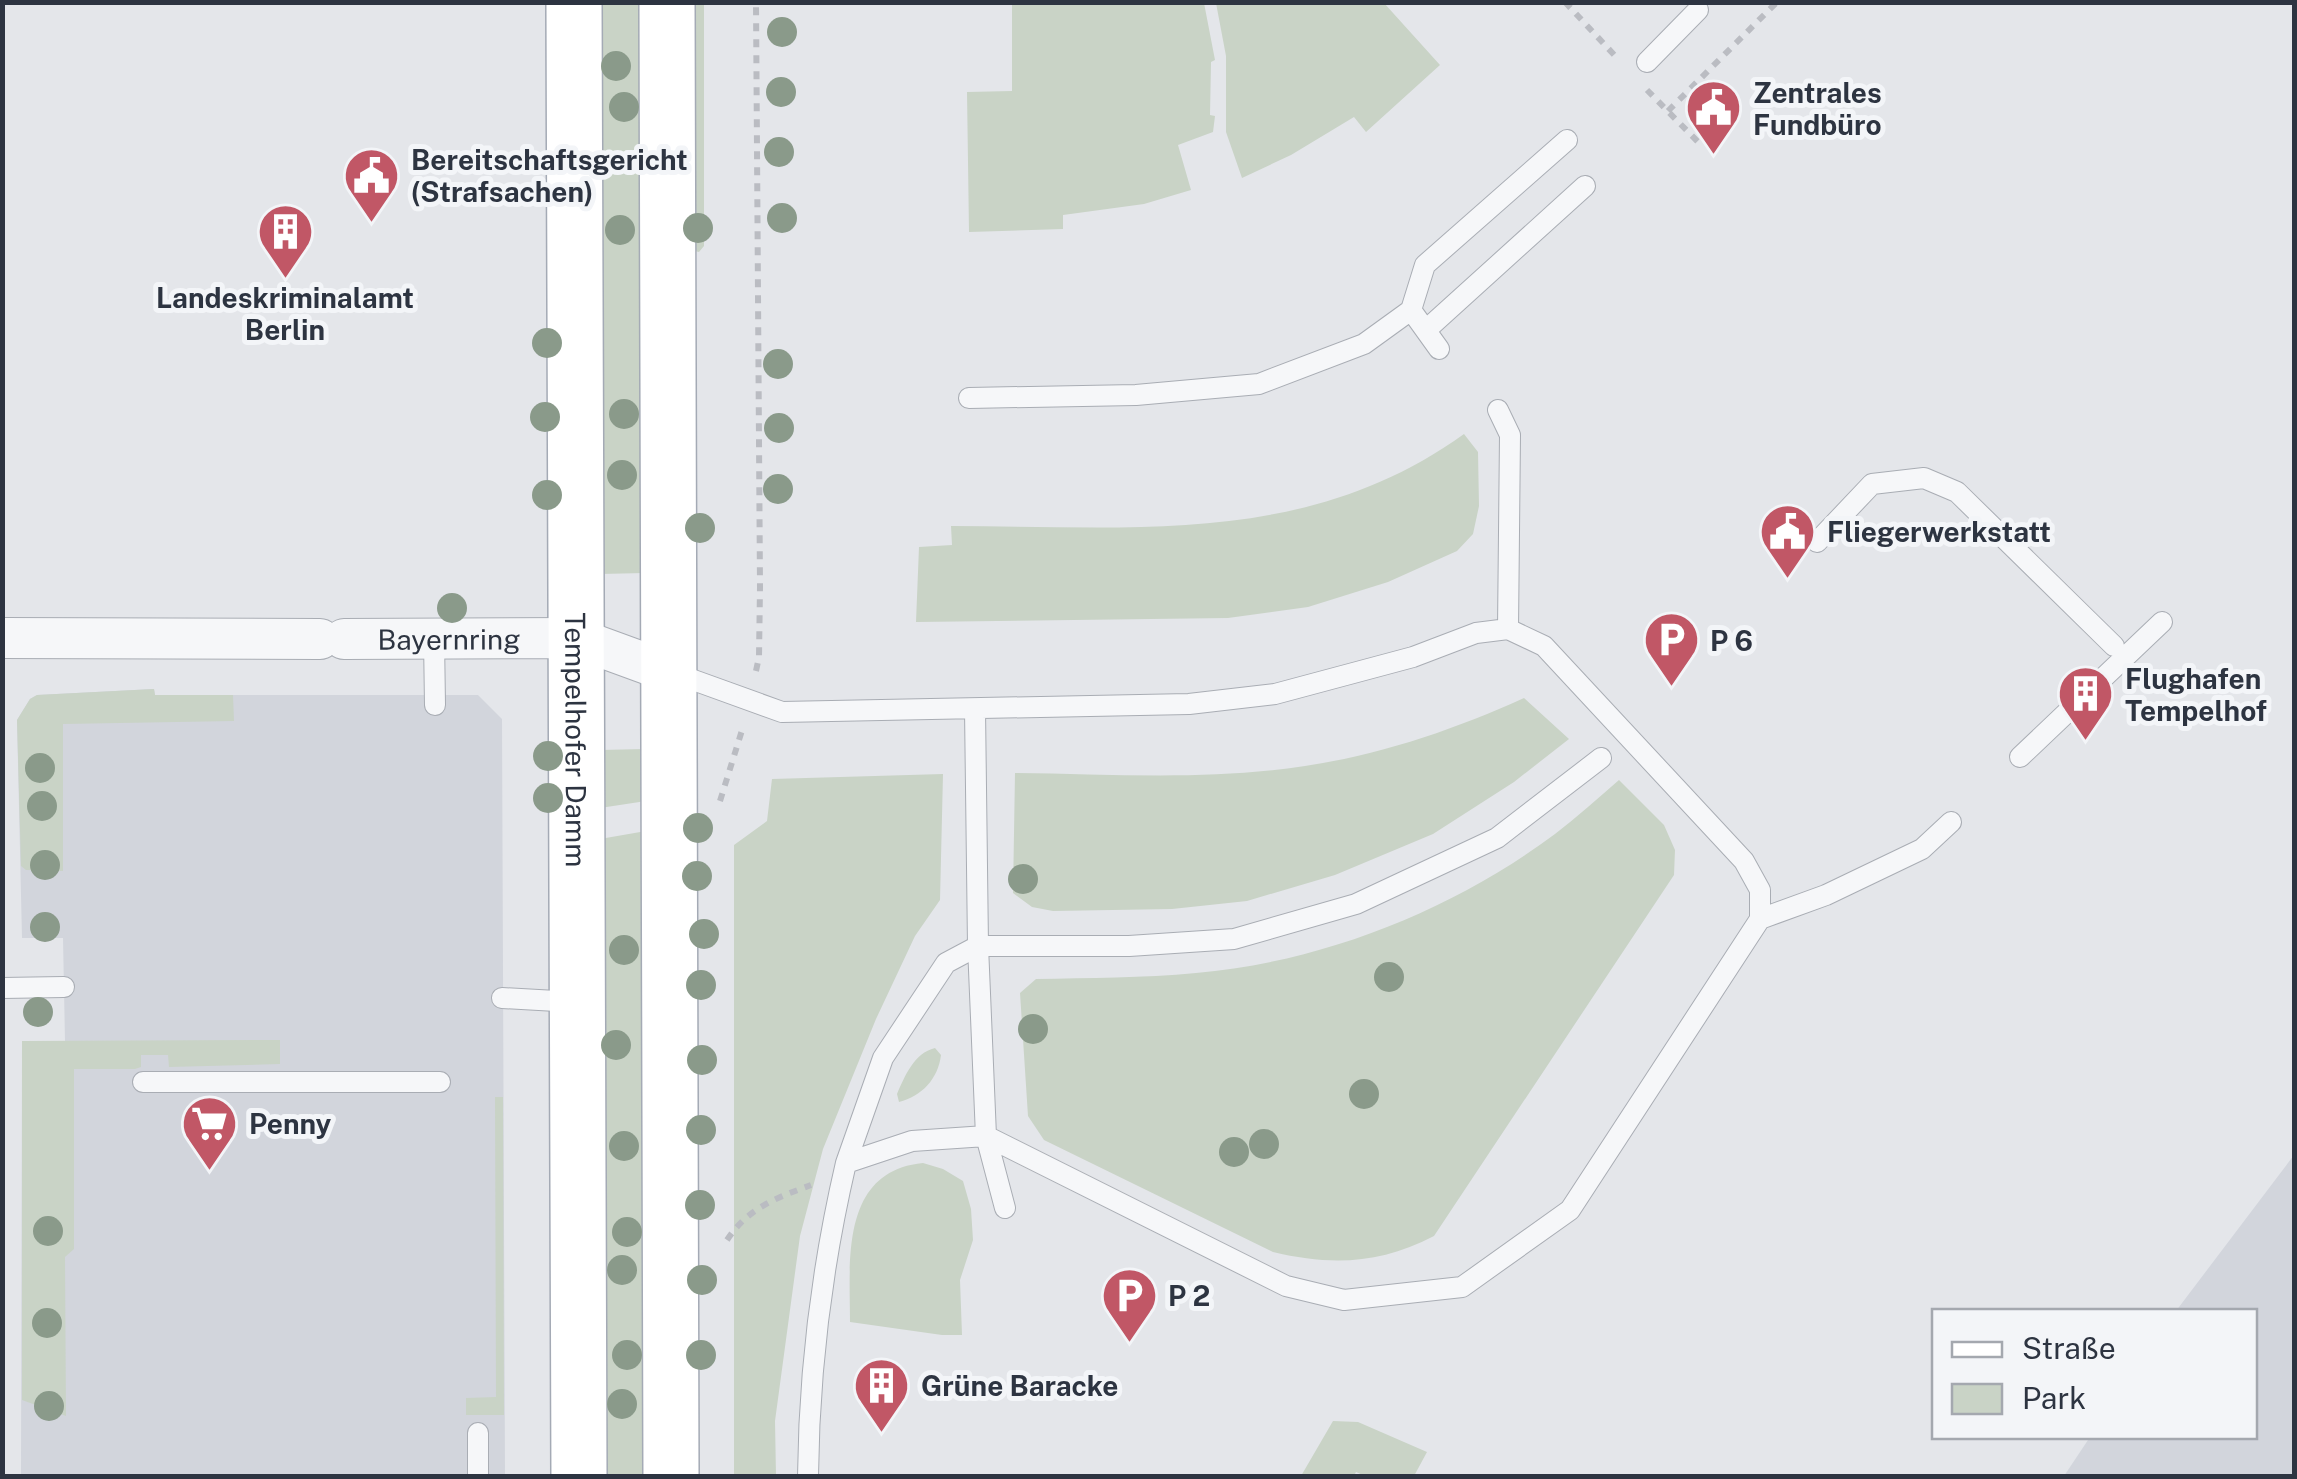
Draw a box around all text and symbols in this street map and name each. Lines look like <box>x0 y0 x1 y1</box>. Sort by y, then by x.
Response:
place label: Zentrales Fundbüro <box>1753 76 1882 141</box>
public building icon: Zentrales Fundbüro <box>1684 78 1744 157</box>
place label: Bereitschaftsgericht (Strafsachen) <box>411 143 688 208</box>
public building icon: Bereitschaftsgericht (Strafsachen) <box>342 145 402 224</box>
building icon: Landeskriminalamt Berlin <box>255 201 315 280</box>
place label: Landeskriminalamt Berlin <box>156 281 414 346</box>
public building icon: Fliegerwerkstatt <box>1758 501 1818 580</box>
place label: Fliegerwerkstatt <box>1827 515 2051 548</box>
parking icon: P 6 <box>1641 610 1701 689</box>
street label: Tempelhofer Damm <box>560 612 593 868</box>
street label: Bayernring <box>377 622 521 655</box>
place label: P 6 <box>1710 624 1753 657</box>
place label: Flughafen Tempelhof <box>2125 662 2267 727</box>
building icon: Flughafen Tempelhof <box>2056 664 2116 743</box>
supermarket icon: Penny <box>180 1093 240 1172</box>
place label: Penny <box>249 1107 332 1140</box>
parking icon: P 2 <box>1099 1265 1159 1344</box>
place label: P 2 <box>1168 1279 1210 1312</box>
legend <box>1932 1309 2257 1439</box>
text: Straße <box>2022 1330 2116 1366</box>
building icon: Grüne Baracke <box>852 1355 912 1434</box>
place label: Grüne Baracke <box>921 1369 1118 1402</box>
text: Park <box>2022 1380 2086 1416</box>

